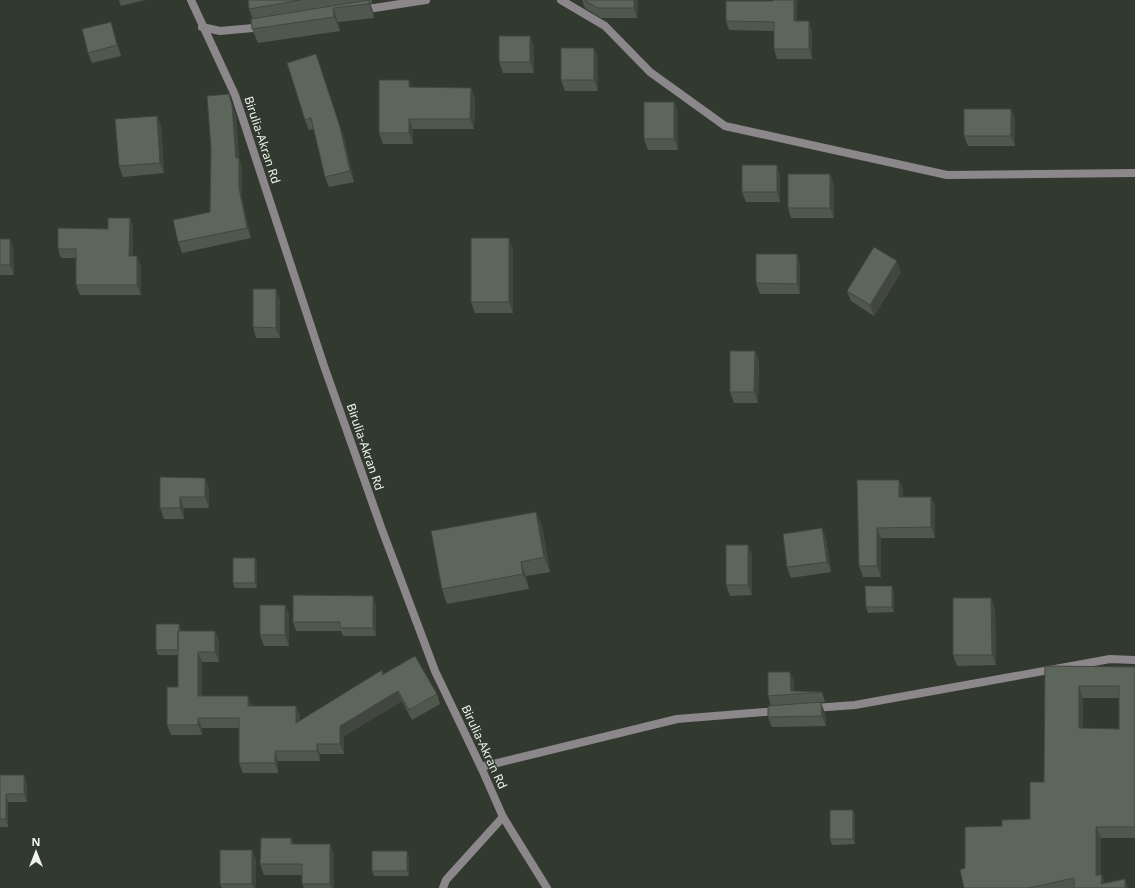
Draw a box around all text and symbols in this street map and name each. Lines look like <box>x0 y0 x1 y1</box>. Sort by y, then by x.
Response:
street label: Birulia-Akran Rd <box>240 94 285 186</box>
street label: Birulia-Akran Rd <box>343 401 388 493</box>
street label: Birulia-Akran Rd <box>458 702 511 792</box>
north arrow <box>16 832 56 872</box>
text: N <box>32 834 40 849</box>

